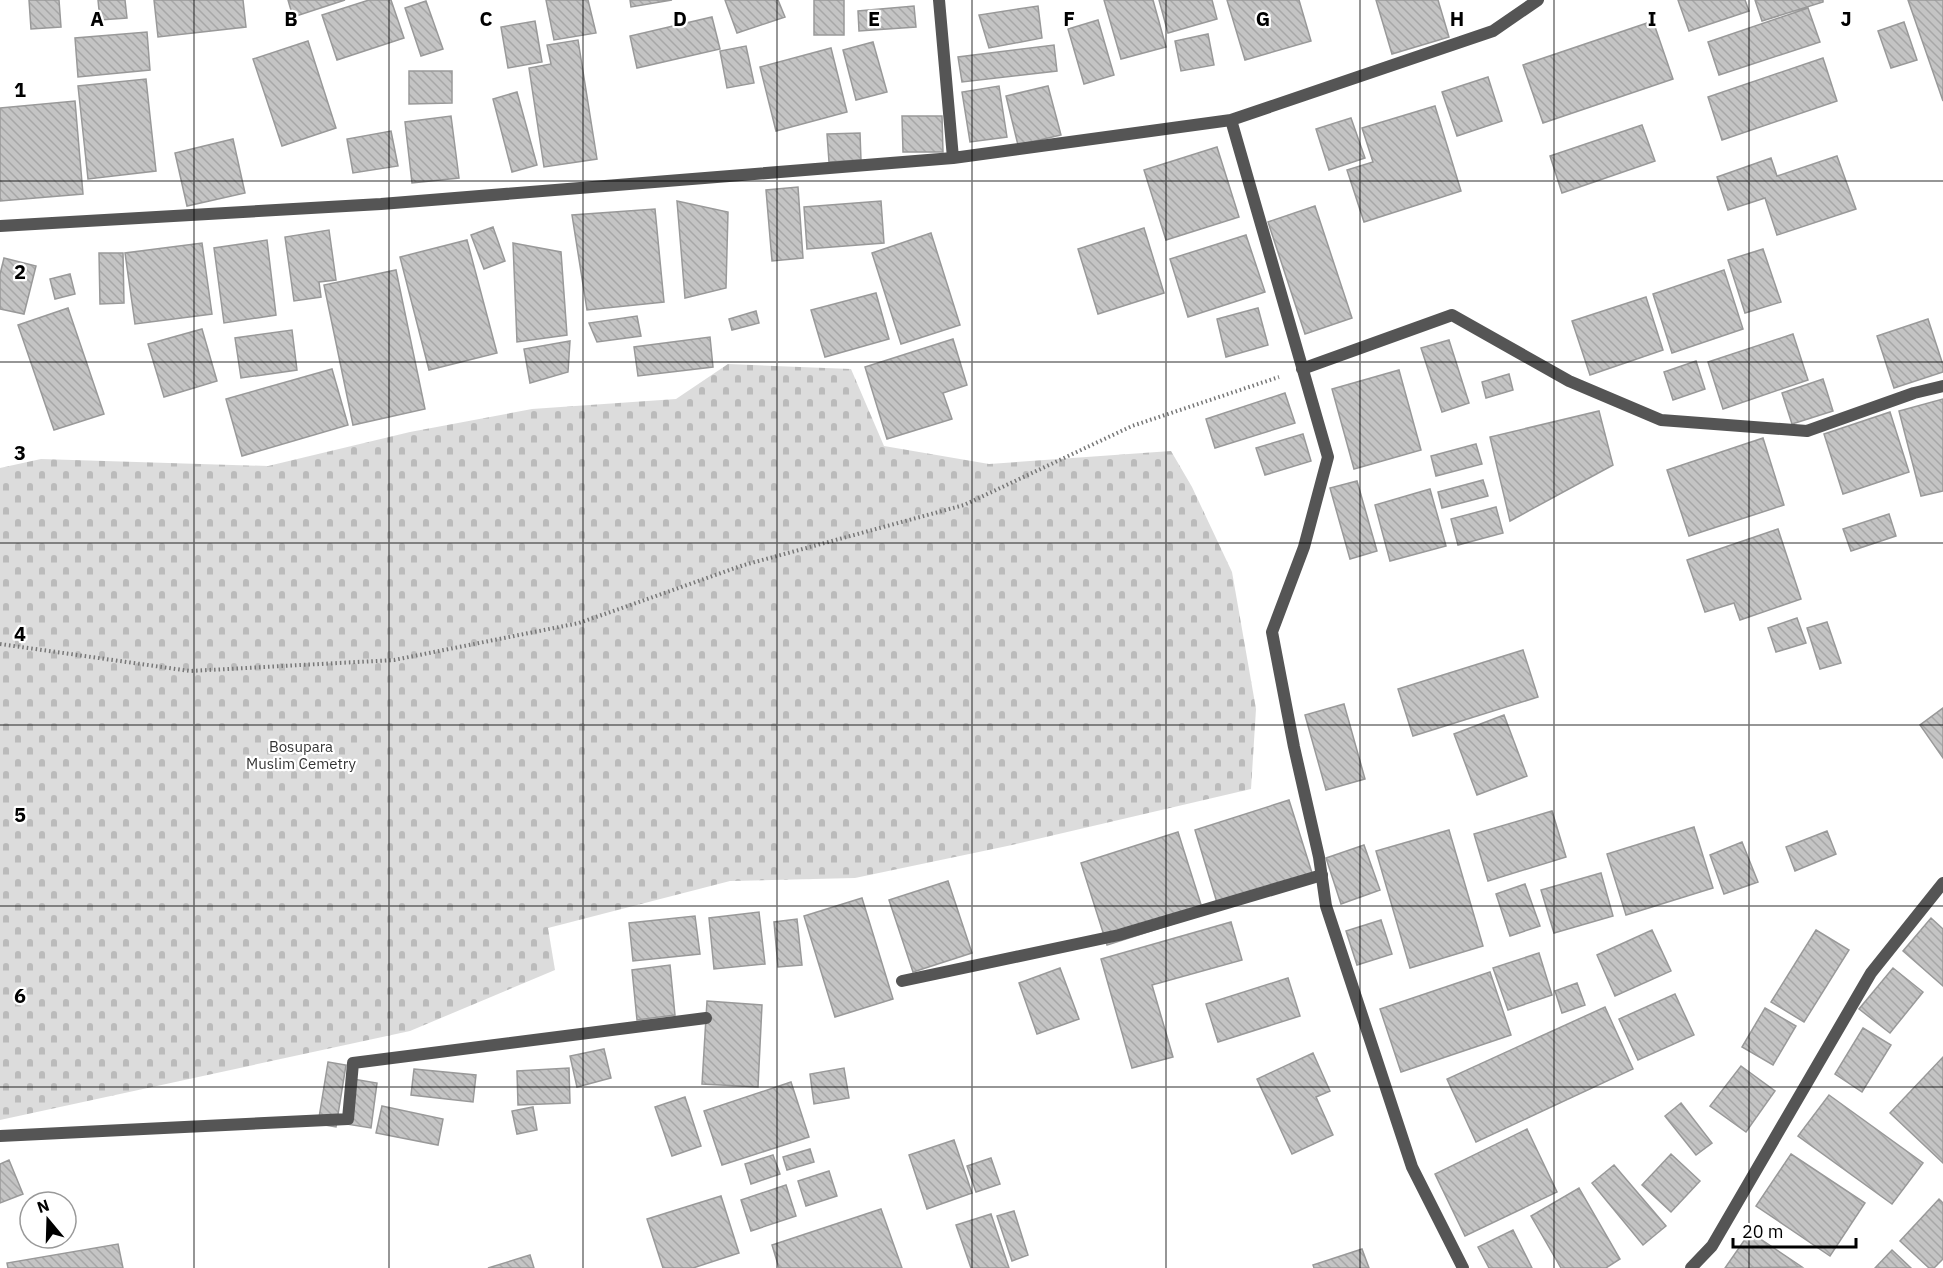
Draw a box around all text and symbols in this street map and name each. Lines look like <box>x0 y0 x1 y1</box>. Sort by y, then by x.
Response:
text: A <box>90 5 104 32</box>
text: B <box>284 5 298 32</box>
text: C <box>479 5 493 32</box>
text: D <box>673 5 687 32</box>
text: E <box>868 5 880 32</box>
text: F <box>1063 5 1075 32</box>
text: G <box>1256 5 1270 32</box>
text: H <box>1450 5 1464 32</box>
text: I <box>1648 5 1656 32</box>
text: J <box>1840 5 1852 32</box>
text: 1 <box>14 76 26 103</box>
text: 2 <box>14 258 26 285</box>
text: 3 <box>14 439 26 466</box>
text: 4 <box>14 620 26 647</box>
park label: Bosupara Muslim Cemetry <box>246 737 356 773</box>
text: 5 <box>14 801 26 828</box>
text: 6 <box>14 982 26 1009</box>
north arrow <box>18 1190 78 1250</box>
text: N <box>34 1194 52 1217</box>
scale bar <box>1733 1211 1856 1249</box>
text: 20 m <box>1742 1220 1784 1243</box>

